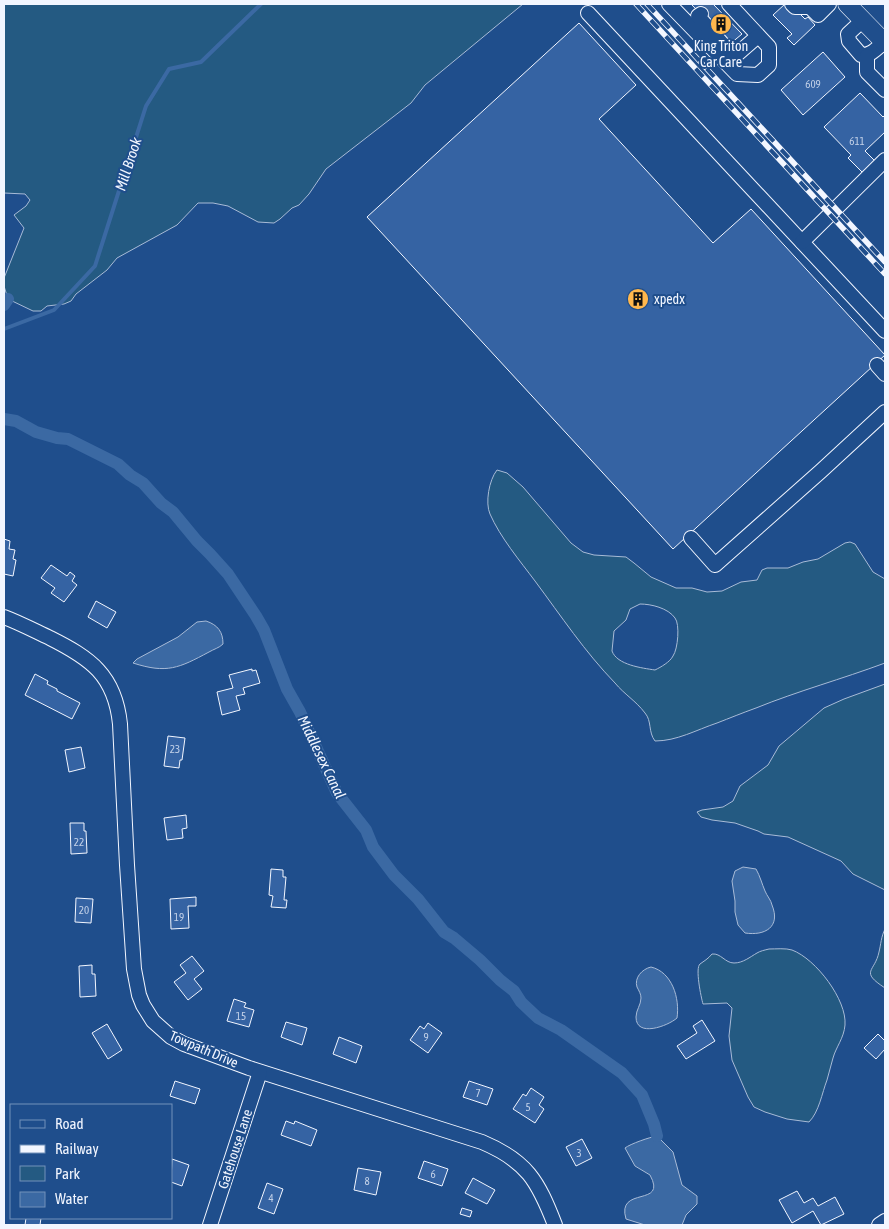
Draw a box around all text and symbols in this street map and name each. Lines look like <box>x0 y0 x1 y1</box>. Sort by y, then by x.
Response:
building icon: King Triton Car Care <box>709 12 733 36</box>
place label: King Triton Car Care <box>694 38 748 70</box>
house number: 609 <box>805 78 821 90</box>
water label: Mill Brook <box>111 135 145 193</box>
house number: 611 <box>849 135 865 147</box>
building icon: xpedx <box>626 287 650 311</box>
place label: xpedx <box>654 291 685 307</box>
water label: Middlesex Canal <box>295 713 349 801</box>
house number: 23 <box>170 743 180 755</box>
house number: 22 <box>74 836 84 848</box>
house number: 20 <box>79 904 89 916</box>
house number: 19 <box>174 911 184 923</box>
house number: 15 <box>236 1010 246 1022</box>
street label: Towpath Drive <box>167 1027 241 1071</box>
house number: 9 <box>423 1031 429 1043</box>
house number: 7 <box>475 1087 481 1099</box>
house number: 5 <box>525 1101 531 1113</box>
legend <box>10 1104 172 1219</box>
street label: Gatehouse Lane <box>215 1107 255 1191</box>
text: Road <box>55 1115 84 1132</box>
text: Railway <box>55 1140 99 1157</box>
house number: 3 <box>576 1147 582 1159</box>
text: Park <box>55 1165 80 1182</box>
house number: 6 <box>430 1168 436 1180</box>
house number: 8 <box>364 1175 370 1187</box>
text: Water <box>55 1190 88 1207</box>
house number: 4 <box>268 1192 274 1204</box>

